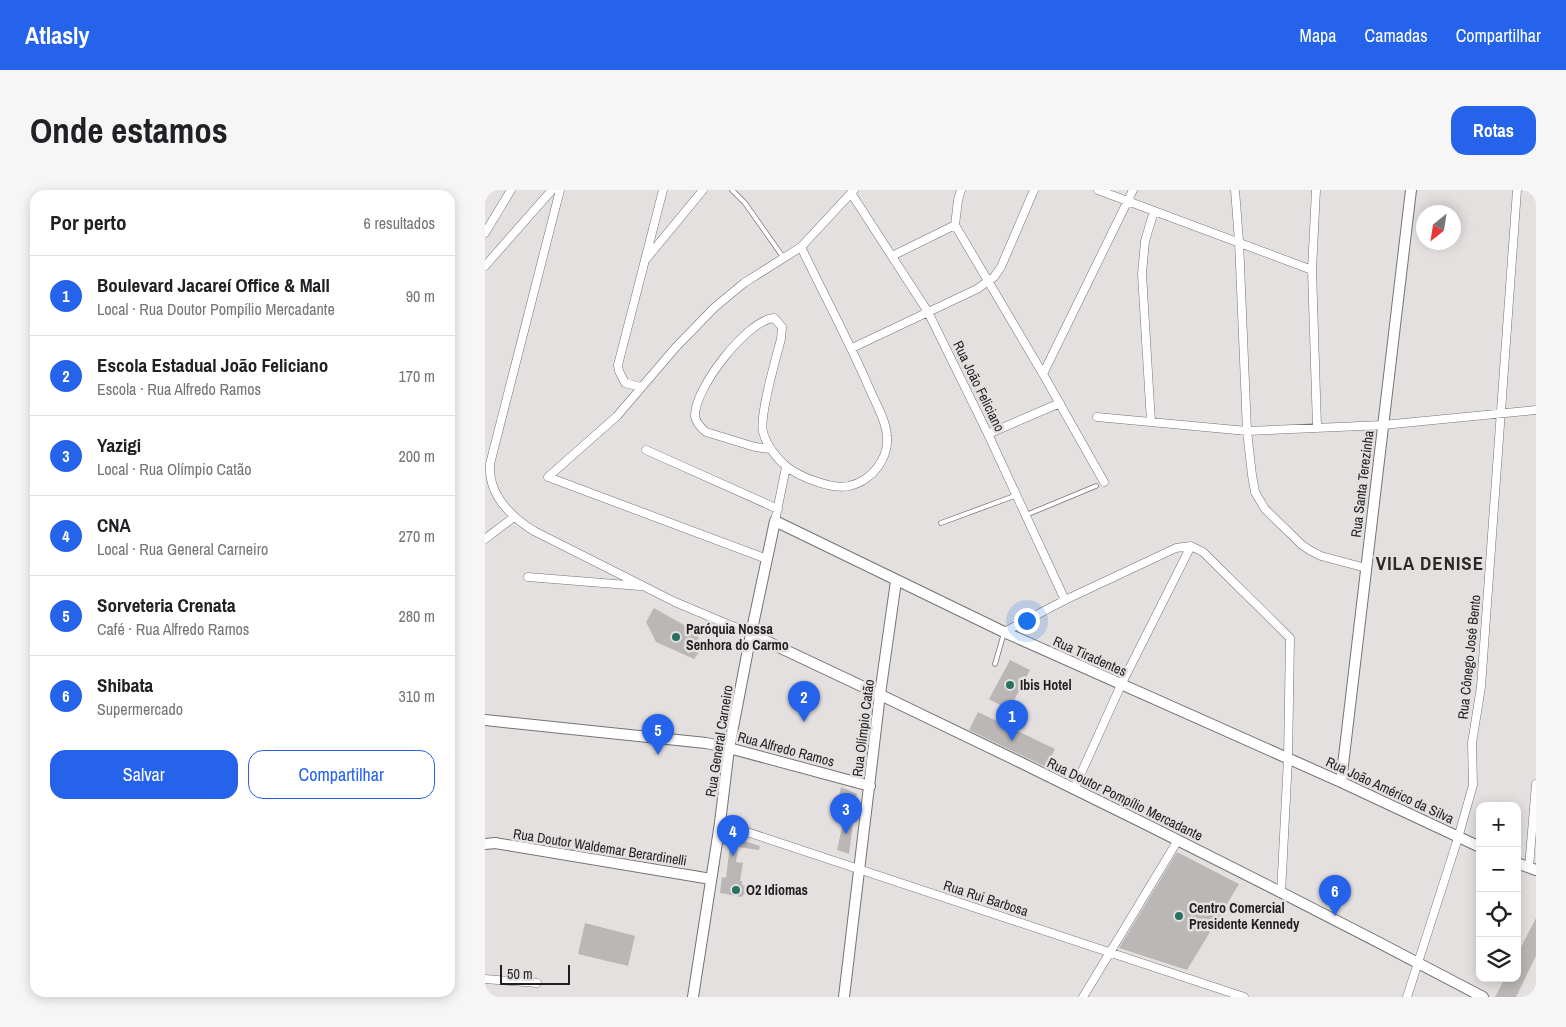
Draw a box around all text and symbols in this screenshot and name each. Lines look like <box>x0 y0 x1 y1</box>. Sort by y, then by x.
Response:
text: Atlasly <box>25 19 90 51</box>
text: Mapa <box>1300 23 1337 48</box>
text: Camadas <box>1365 23 1428 48</box>
text: Compartilhar <box>1456 23 1541 48</box>
button: Rotas <box>1451 106 1536 155</box>
text: Onde estamos <box>30 107 228 154</box>
north arrow <box>1416 205 1461 250</box>
text: Por perto <box>50 208 127 237</box>
text: 6 resultados <box>364 212 435 234</box>
text: Boulevard Jacareí Office & Mall <box>97 272 330 298</box>
text: 1 <box>62 285 70 307</box>
text: 90 m <box>406 285 435 307</box>
text: Local · Rua Doutor Pompílio Mercadante <box>97 298 335 320</box>
street label: Rua João Feliciano <box>949 338 1009 434</box>
text: Escola Estadual João Feliciano <box>97 352 328 378</box>
text: 2 <box>62 365 70 387</box>
text: 170 m <box>399 365 435 387</box>
text: Escola · Rua Alfredo Ramos <box>97 378 261 400</box>
street label: Rua Santa Terezinha <box>1347 429 1378 539</box>
text: Yazigi <box>97 432 141 458</box>
text: 3 <box>62 445 70 467</box>
text: 200 m <box>399 445 435 467</box>
text: Local · Rua Olímpio Catão <box>97 458 252 480</box>
text: CNA <box>97 512 131 538</box>
text: 4 <box>62 525 70 547</box>
text: 270 m <box>399 525 435 547</box>
text: Local · Rua General Carneiro <box>97 538 268 560</box>
district label: VILA DENISE <box>1376 550 1484 576</box>
text: Sorveteria Crenata <box>97 592 236 618</box>
street label: Rua Cônego José Bento <box>1454 594 1484 720</box>
text: 5 <box>62 605 70 627</box>
text: 280 m <box>399 605 435 627</box>
your location <box>1014 608 1040 634</box>
text: Café · Rua Alfredo Ramos <box>97 618 249 640</box>
place label: Paróquia Nossa Senhora do Carmo <box>686 620 789 654</box>
marker: Paróquia Nossa Senhora do Carmo <box>670 631 682 643</box>
street label: Rua Tiradentes <box>1050 632 1130 680</box>
text: Shibata <box>97 672 153 698</box>
place label: Ibis Hotel <box>1020 676 1072 694</box>
street label: Rua Olímpio Catão <box>848 678 878 778</box>
marker: Ibis Hotel <box>1004 679 1016 691</box>
pin: 2 <box>788 681 820 722</box>
street label: Rua General Carneiro <box>701 684 737 798</box>
text: 6 <box>62 685 70 707</box>
text: 310 m <box>399 685 435 707</box>
text: Supermercado <box>97 698 183 720</box>
pin: 1 <box>996 700 1028 741</box>
pin: 5 <box>642 714 674 755</box>
street label: Rua Alfredo Ramos <box>736 727 837 771</box>
button: Salvar <box>50 750 238 799</box>
button: Compartilhar <box>248 750 435 799</box>
street label: Rua João Américo da Silva <box>1323 752 1457 828</box>
street label: Rua Doutor Pompílio Mercadante <box>1044 753 1206 845</box>
pin: 3 <box>830 793 862 834</box>
map controls <box>1476 802 1521 982</box>
button: + <box>1476 802 1521 847</box>
pin: 4 <box>717 815 749 856</box>
street label: Rua Doutor Waldemar Berardinelli <box>512 824 688 870</box>
button: − <box>1476 847 1521 892</box>
pin: 6 <box>1319 875 1351 916</box>
street label: Rua Rui Barbosa <box>941 876 1031 920</box>
place label: O2 Idiomas <box>746 881 808 899</box>
marker: O2 Idiomas <box>730 884 742 896</box>
button: locate <box>1476 892 1521 937</box>
place label: Centro Comercial Presidente Kennedy <box>1189 899 1300 933</box>
marker: Centro Comercial Presidente Kennedy <box>1173 910 1185 922</box>
button: layers <box>1476 937 1521 982</box>
scale bar <box>500 962 570 985</box>
text: 50 m <box>507 965 533 983</box>

